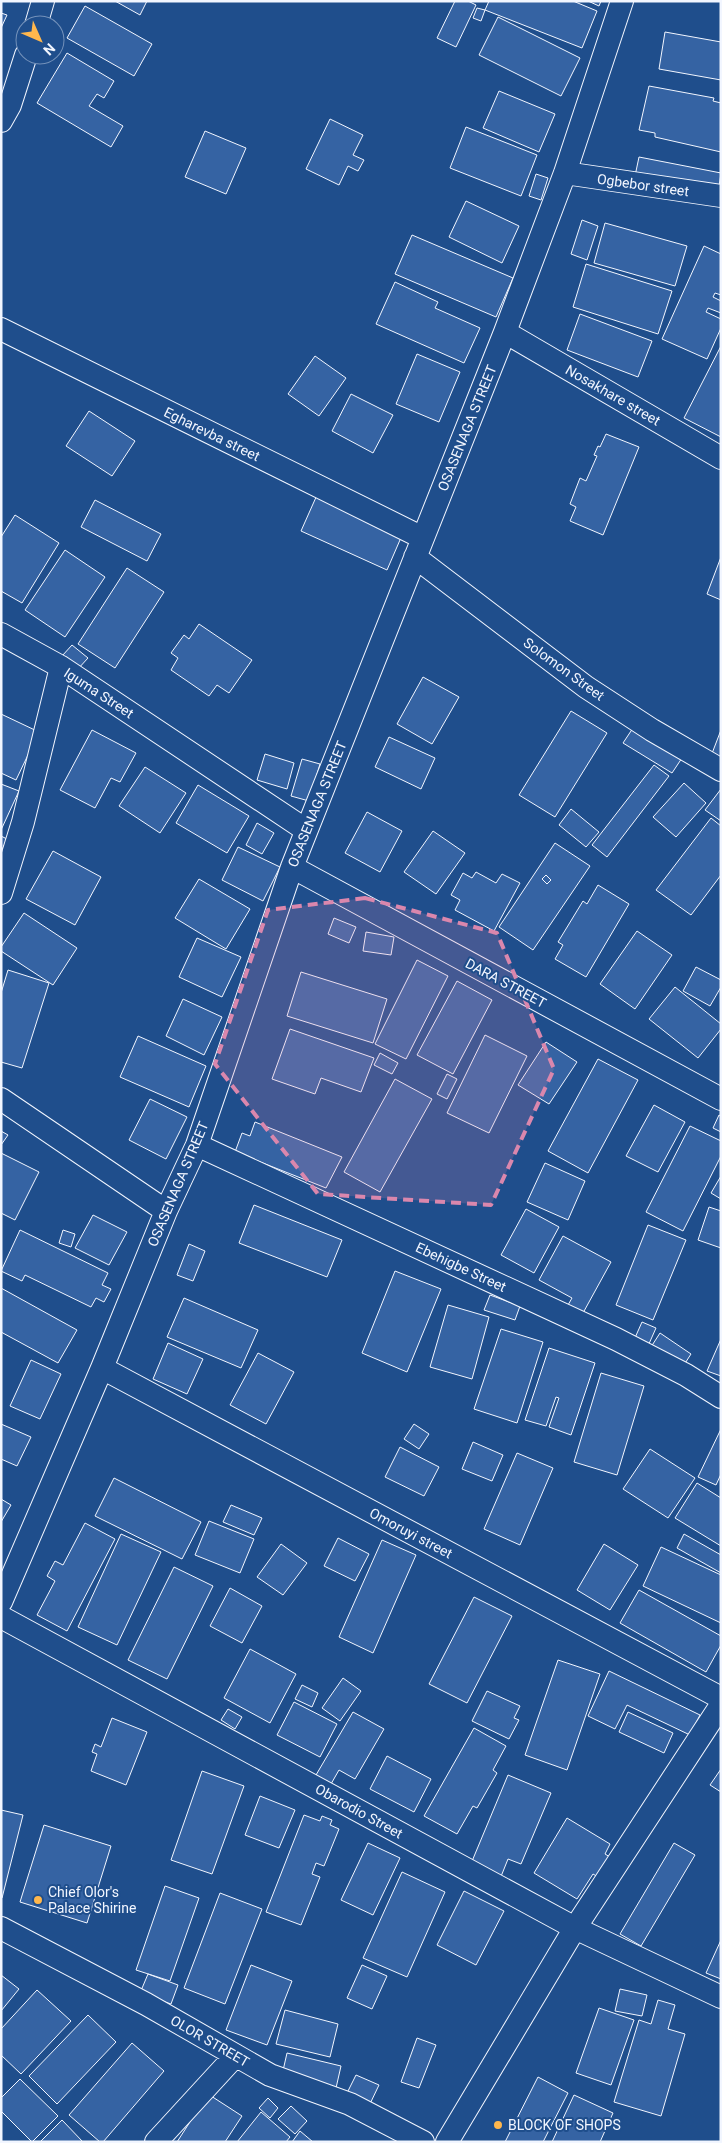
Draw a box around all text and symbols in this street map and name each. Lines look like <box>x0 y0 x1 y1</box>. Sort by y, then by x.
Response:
north arrow <box>15 15 65 65</box>
text: N <box>40 40 58 58</box>
street label: Ogbebor street <box>596 171 690 199</box>
street label: Nosakhare street <box>563 361 664 429</box>
street label: OSASENAGA STREET <box>434 362 500 493</box>
street label: Egharevba street <box>162 404 263 464</box>
street label: Solomon Street <box>520 634 608 704</box>
street label: Iguma Street <box>61 665 137 722</box>
street label: OSASENAGA STREET <box>284 738 350 869</box>
street label: DARA STREET <box>463 955 550 1011</box>
street label: OSASENAGA STREET <box>144 1118 212 1249</box>
street label: Ebehigbe Street <box>413 1239 509 1295</box>
street label: Omoruyi street <box>367 1504 456 1562</box>
street label: Obarodio Street <box>313 1780 406 1842</box>
place label: Chief Olor's Palace Shirine <box>48 1884 136 1916</box>
marker: Chief Olor's Palace Shirine <box>32 1894 44 1906</box>
street label: OLOR STREET <box>168 2012 253 2070</box>
place label: BLOCK OF SHOPS <box>508 2117 621 2133</box>
marker: BLOCK OF SHOPS <box>492 2119 504 2131</box>

